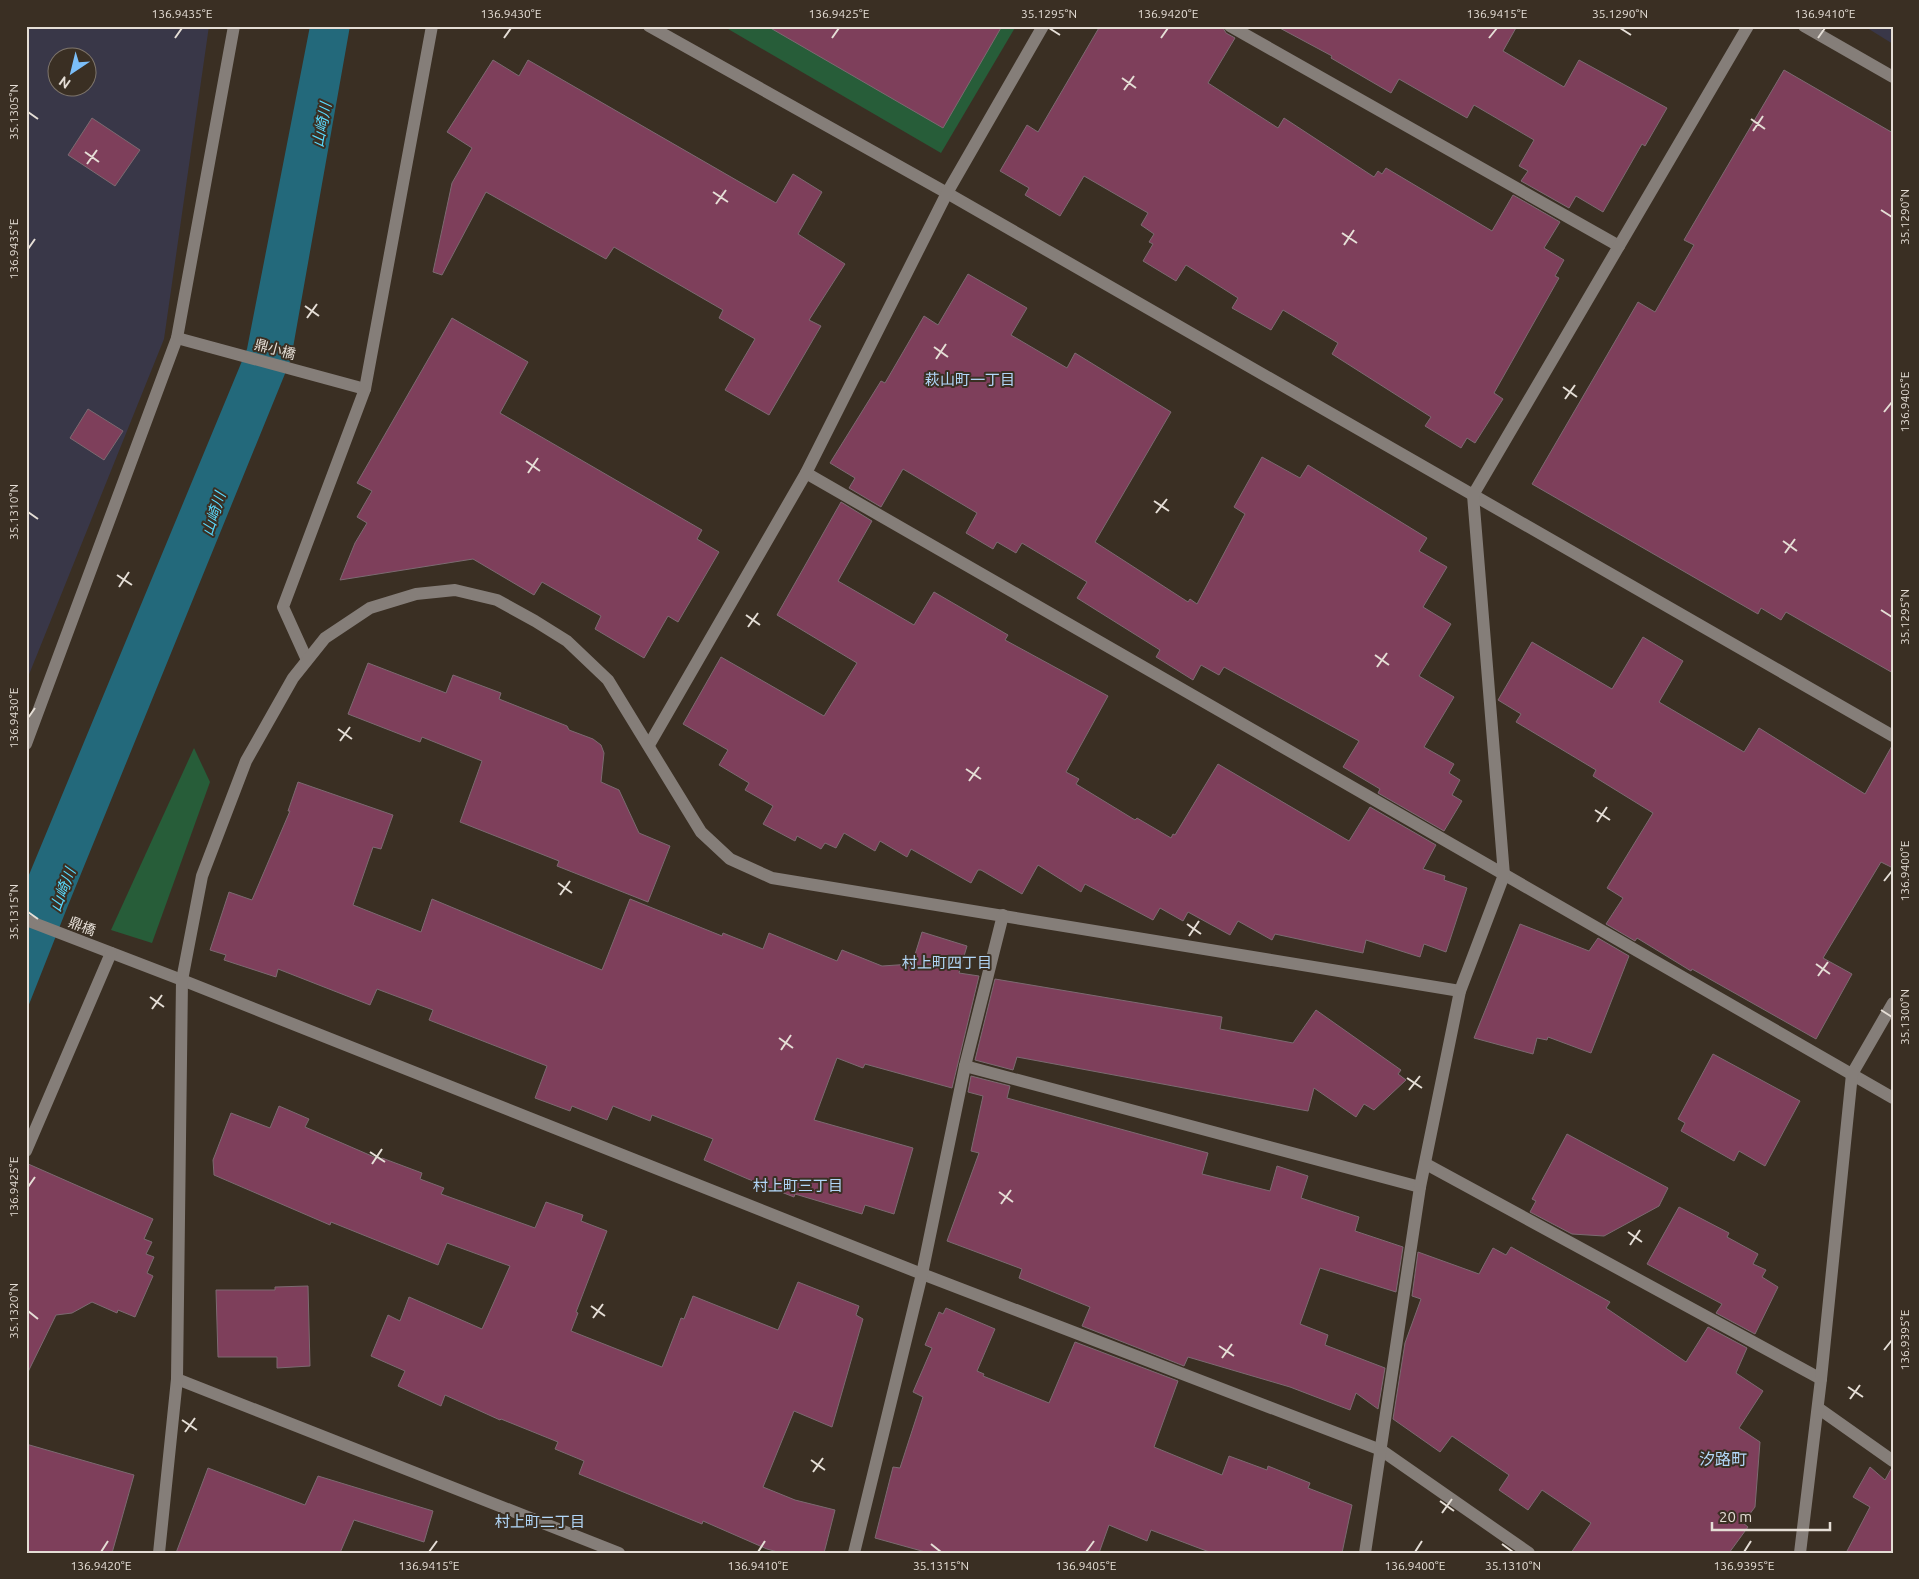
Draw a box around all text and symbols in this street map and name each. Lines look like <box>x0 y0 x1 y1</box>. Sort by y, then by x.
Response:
text: 136.9435°E <box>152 7 213 20</box>
text: 136.9430°E <box>481 7 542 20</box>
text: 136.9425°E <box>809 7 870 20</box>
text: 35.1295°N <box>1021 7 1077 20</box>
text: 136.9420°E <box>1138 7 1199 20</box>
text: 136.9415°E <box>1467 7 1528 20</box>
text: 35.1290°N <box>1592 7 1648 20</box>
text: 136.9410°E <box>1795 7 1856 20</box>
north arrow <box>48 48 98 98</box>
text: N <box>56 73 73 92</box>
text: 35.1305°N <box>7 84 20 140</box>
water label: 山崎川 <box>309 99 335 149</box>
text: 35.1290°N <box>1898 189 1911 245</box>
text: 136.9435°E <box>7 218 20 279</box>
street label: 鼎小橋 <box>253 336 297 362</box>
district label: 萩山町一丁目 <box>925 371 1015 388</box>
text: 136.9405°E <box>1898 371 1911 432</box>
text: 35.1310°N <box>7 484 20 540</box>
water label: 山崎川 <box>198 488 229 538</box>
text: 35.1295°N <box>1898 589 1911 645</box>
text: 136.9430°E <box>7 687 20 748</box>
text: 136.9400°E <box>1898 840 1911 901</box>
water label: 山崎川 <box>47 864 79 914</box>
text: 35.1315°N <box>7 884 20 940</box>
street label: 鼎橋 <box>66 914 98 938</box>
district label: 村上町四丁目 <box>902 954 992 971</box>
text: 35.1300°N <box>1898 989 1911 1045</box>
text: 136.9425°E <box>7 1156 20 1217</box>
district label: 村上町三丁目 <box>753 1177 843 1194</box>
text: 35.1320°N <box>7 1283 20 1339</box>
text: 136.9395°E <box>1898 1309 1911 1370</box>
district label: 汐路町 <box>1699 1450 1747 1468</box>
scale bar <box>1712 1499 1829 1531</box>
text: 20 m <box>1719 1508 1752 1525</box>
district label: 村上町二丁目 <box>495 1513 585 1530</box>
text: 136.9420°E <box>71 1559 132 1572</box>
text: 136.9415°E <box>399 1559 460 1572</box>
text: 136.9410°E <box>728 1559 789 1572</box>
text: 35.1315°N <box>913 1559 969 1572</box>
text: 136.9405°E <box>1056 1559 1117 1572</box>
text: 136.9400°E <box>1385 1559 1446 1572</box>
text: 35.1310°N <box>1485 1559 1541 1572</box>
text: 136.9395°E <box>1714 1559 1775 1572</box>

